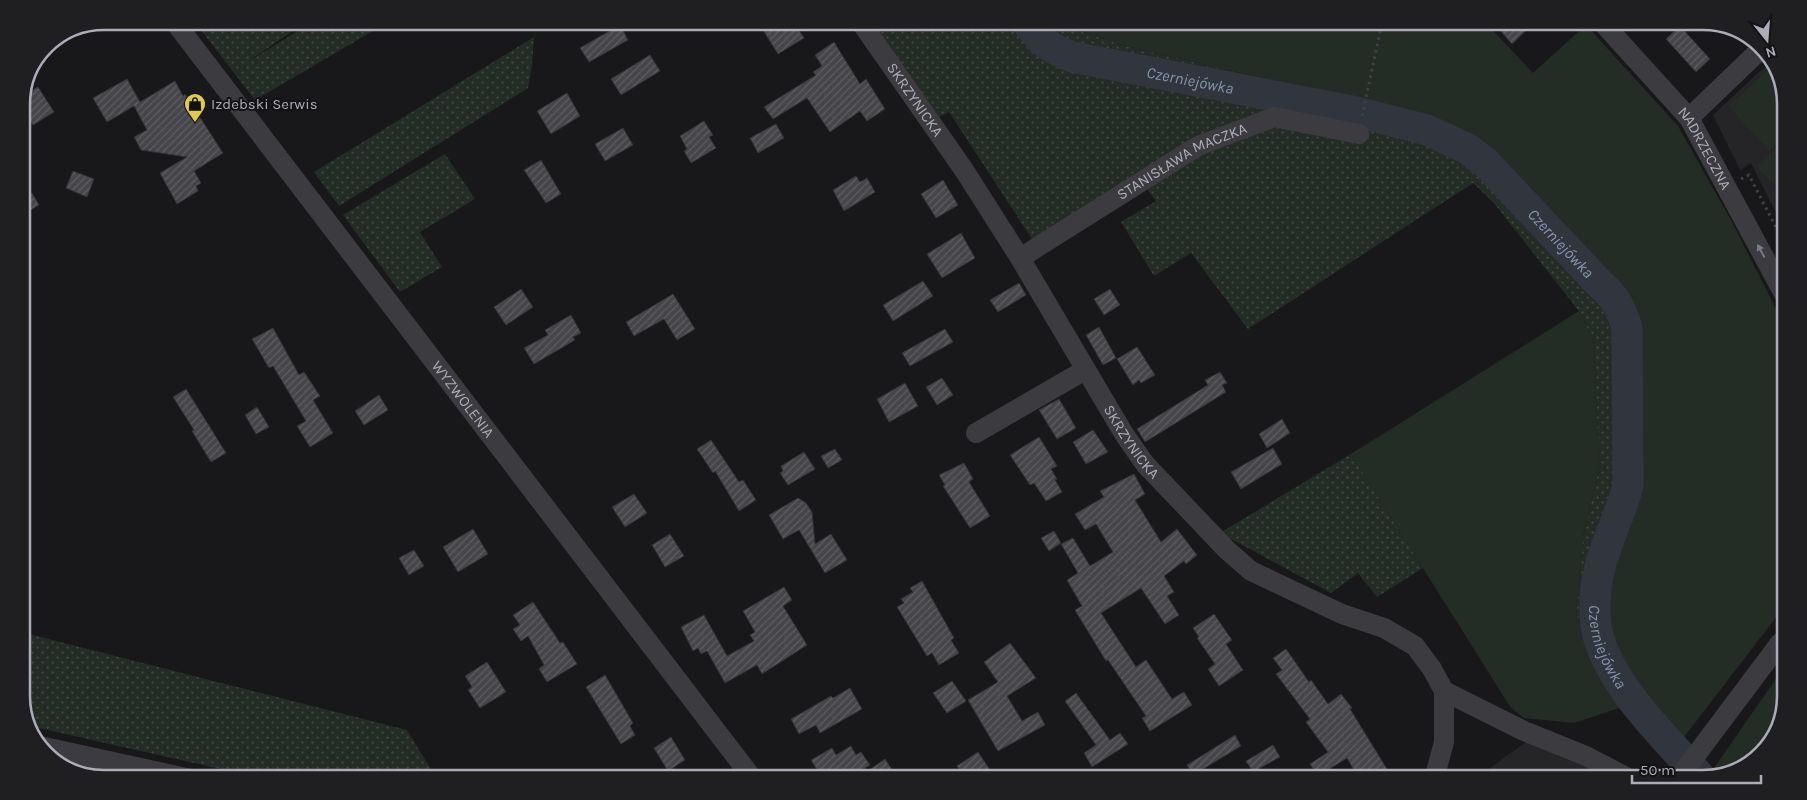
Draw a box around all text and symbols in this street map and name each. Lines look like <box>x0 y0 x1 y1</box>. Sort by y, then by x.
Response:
north arrow <box>1742 15 1792 65</box>
text: N <box>1763 42 1778 62</box>
street label: SKRZYNICKA <box>883 59 947 140</box>
water label: Czerniejówka <box>1145 63 1235 98</box>
shop icon: Izdebski Serwis <box>183 92 207 123</box>
place label: Izdebski Serwis <box>211 95 318 113</box>
street label: NADRZECZNA <box>1674 103 1735 193</box>
street label: STANISŁAWA MACZKA <box>1114 119 1250 204</box>
water label: Czerniejówka <box>1524 205 1598 282</box>
one-way arrow <box>1756 244 1765 258</box>
street label: WYZWOLENIA <box>428 357 498 442</box>
street label: SKRZYNICKA <box>1100 402 1163 483</box>
water label: Czerniejówka <box>1585 605 1631 692</box>
scale bar <box>1632 752 1761 784</box>
text: 50 m <box>1640 761 1675 779</box>

